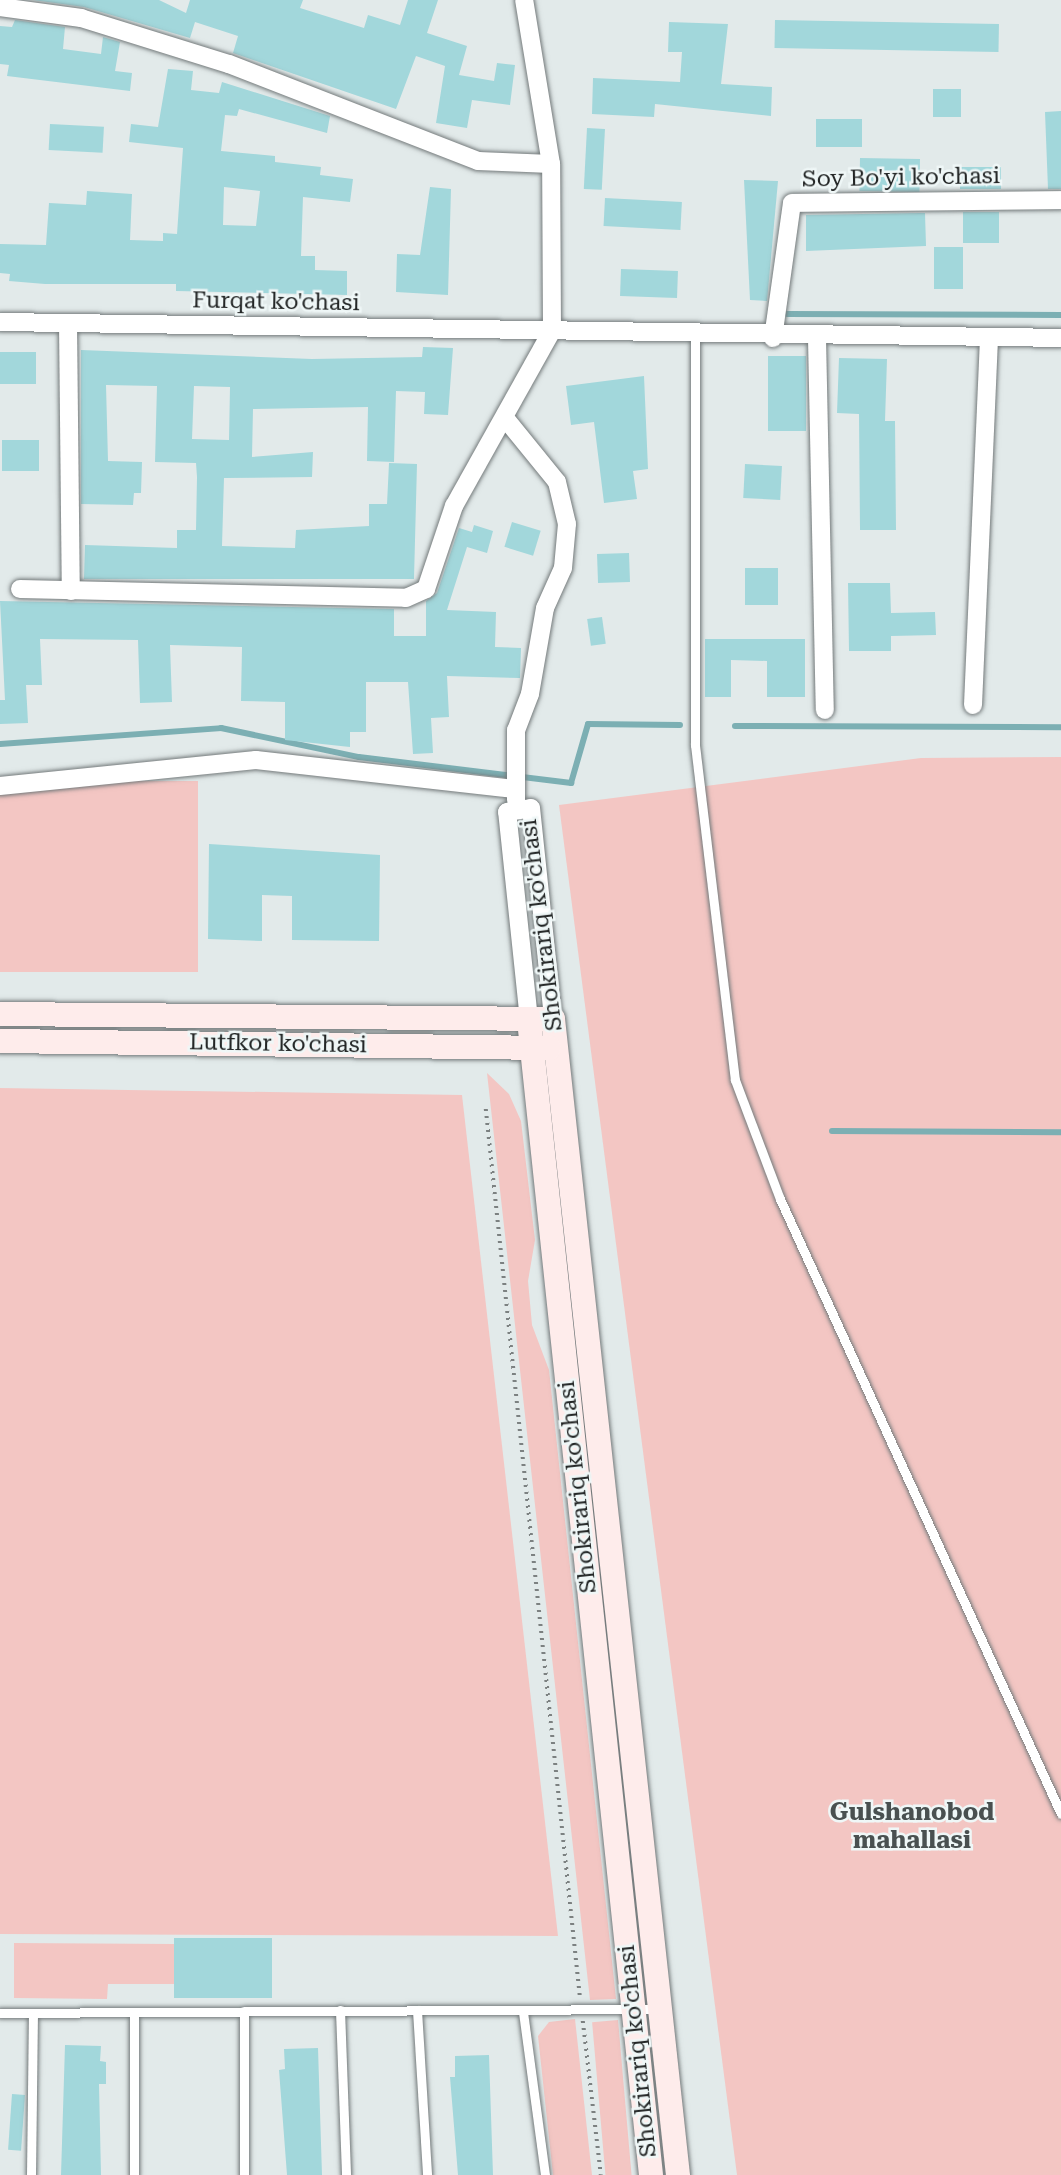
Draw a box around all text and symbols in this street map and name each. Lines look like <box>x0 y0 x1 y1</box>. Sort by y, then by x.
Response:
street label: Soy Bo'yi ko'chasi <box>802 162 1000 194</box>
street label: Furqat ko'chasi <box>192 287 360 317</box>
street label: Shokirariq ko'chasi <box>515 817 569 1033</box>
street label: Lutfkor ko'chasi <box>189 1029 367 1059</box>
street label: Shokirariq ko'chasi <box>553 1379 603 1595</box>
district label: Gulshanobod mahallasi <box>830 1799 994 1855</box>
street label: Shokirariq ko'chasi <box>613 1943 663 2159</box>

